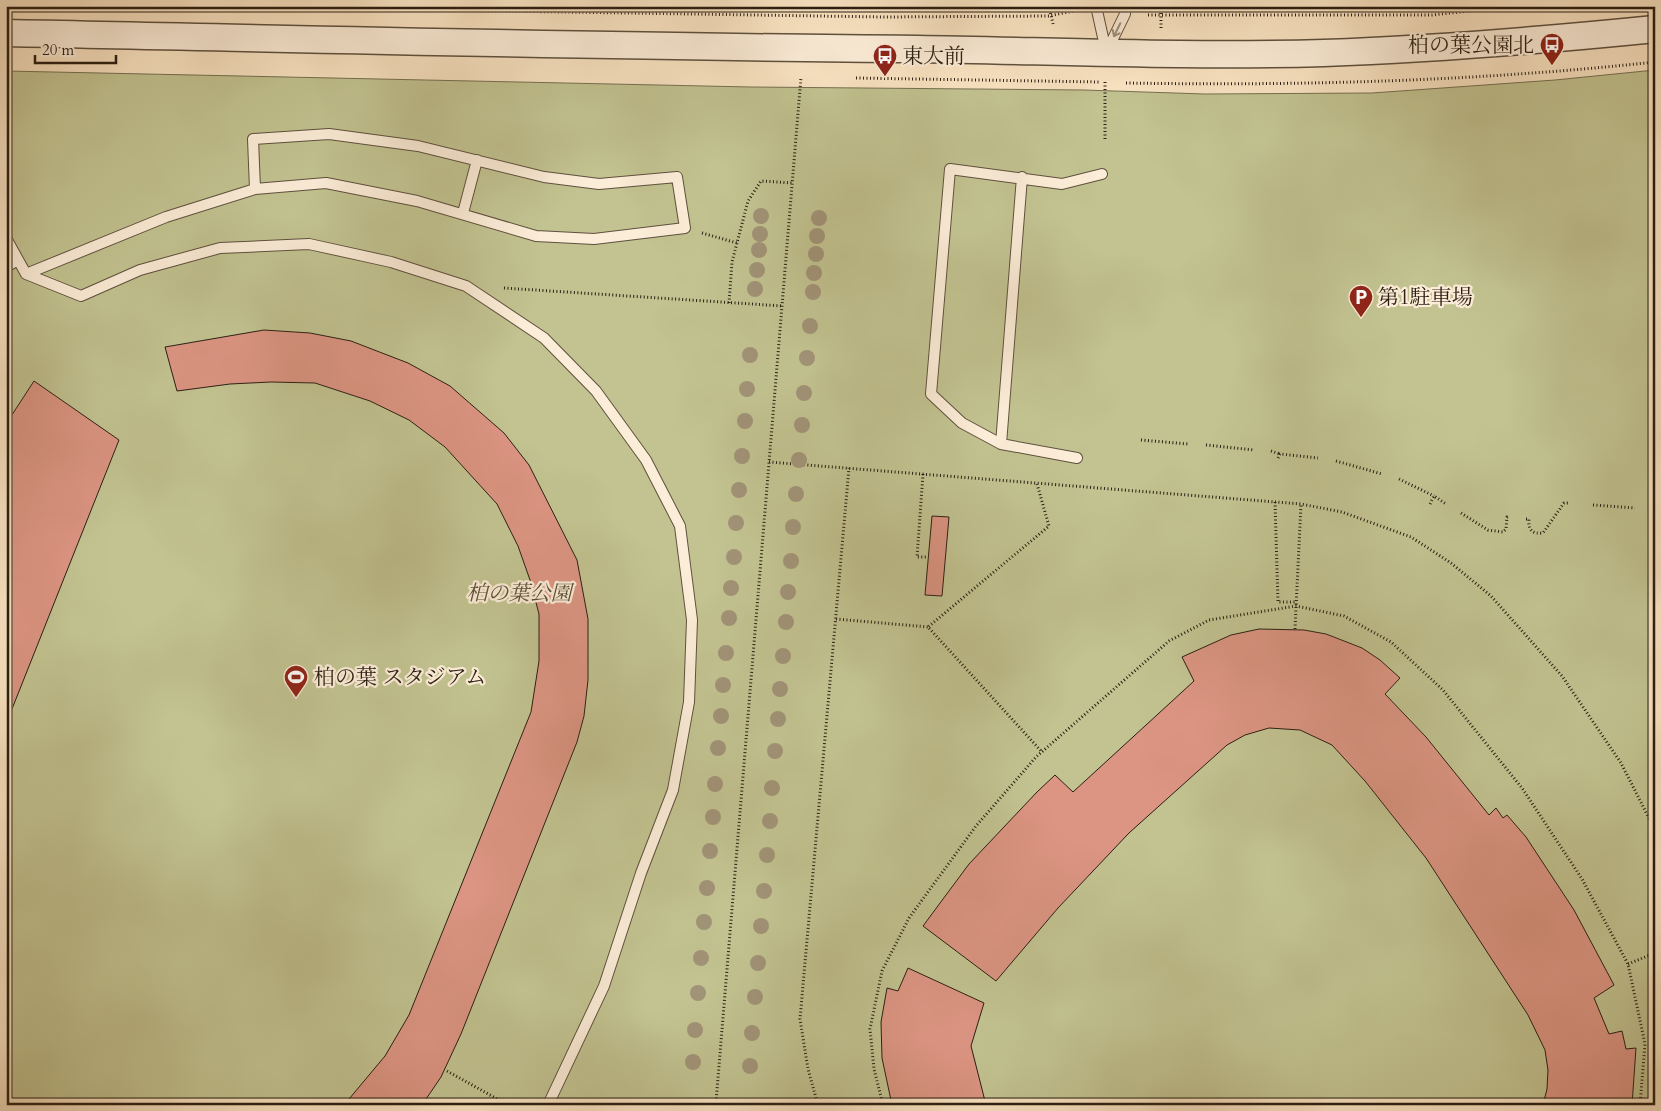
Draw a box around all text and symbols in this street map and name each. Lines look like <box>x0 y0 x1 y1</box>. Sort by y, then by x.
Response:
one-way arrow <box>1112 22 1122 37</box>
place label: 柏の葉公園北 <box>1408 31 1534 60</box>
scale bar <box>35 32 116 64</box>
bus stop icon: 柏の葉公園北 <box>1539 32 1565 66</box>
text: 20 m <box>42 40 74 60</box>
place label: 東大前 <box>902 42 965 71</box>
bus stop icon: 東大前 <box>872 43 898 77</box>
place label: 第1駐車場 <box>1378 283 1473 312</box>
parking icon: 第1駐車場 <box>1348 284 1374 318</box>
park label: 柏の葉公園 <box>467 579 574 608</box>
place label: 柏の葉 スタジアム <box>314 663 486 692</box>
sports icon: 柏の葉 スタジアム <box>283 664 309 698</box>

